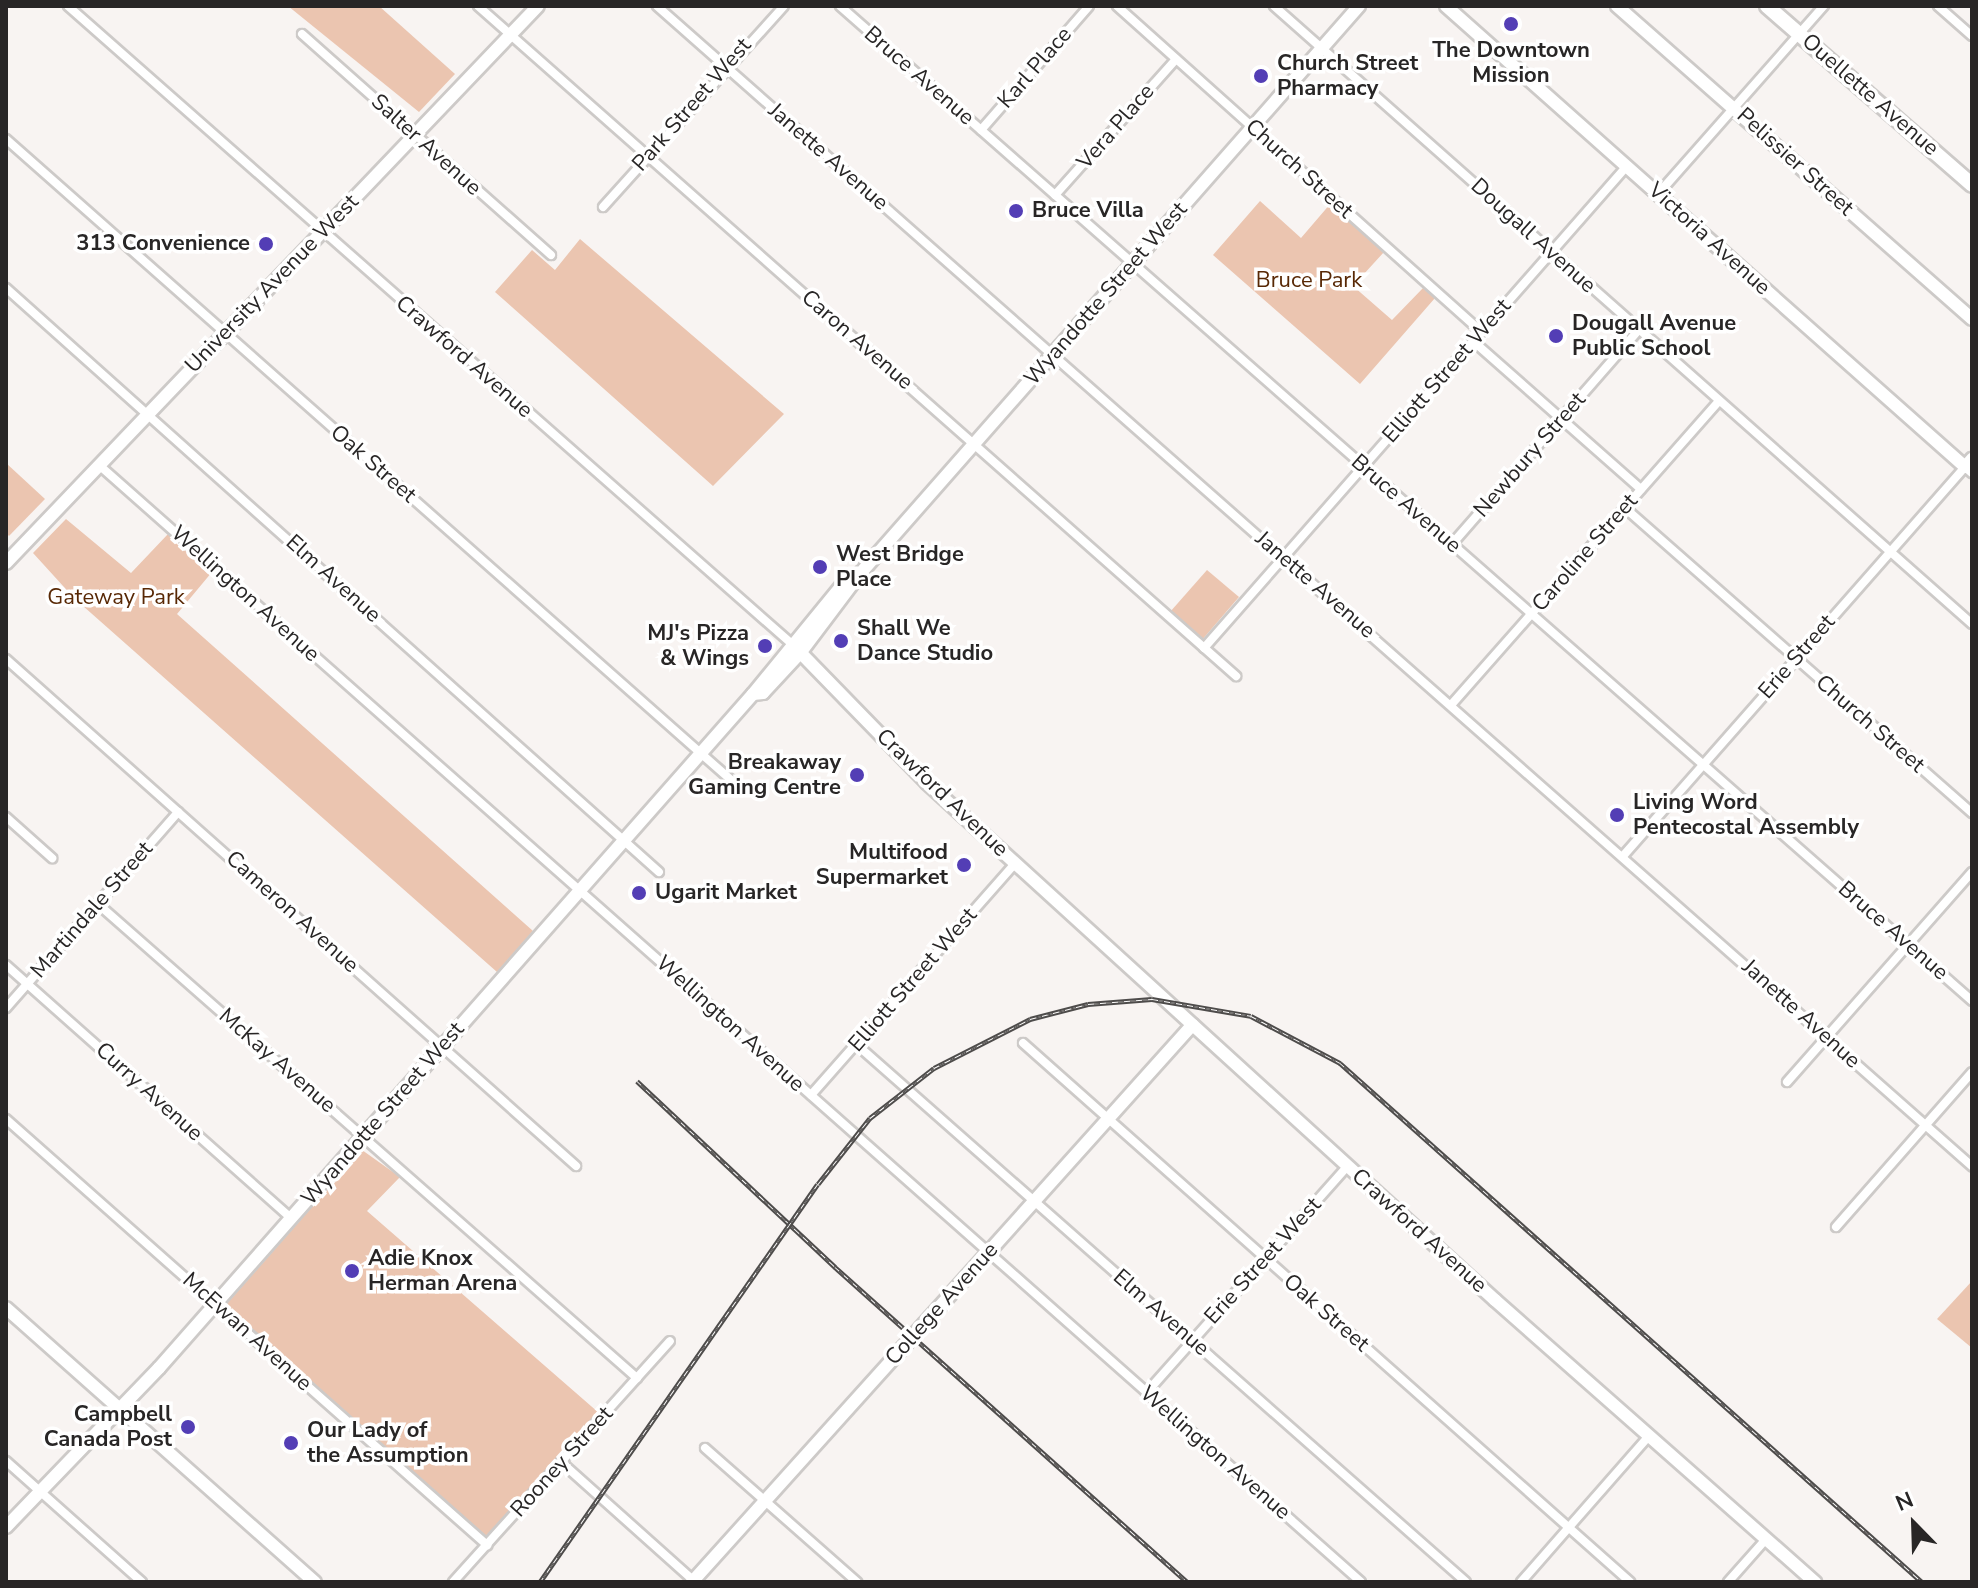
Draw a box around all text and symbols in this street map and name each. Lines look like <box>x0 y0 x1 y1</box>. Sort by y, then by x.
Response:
marker: The Downtown Mission <box>1502 15 1520 33</box>
street label: Bruce Avenue <box>859 21 979 131</box>
street label: Karl Place <box>992 22 1078 114</box>
street label: Ouellette Avenue <box>1796 28 1944 162</box>
street label: Park Street West <box>627 33 757 177</box>
place label: The Downtown Mission <box>1432 37 1590 88</box>
place label: Church Street Pharmacy <box>1277 50 1418 102</box>
marker: Church Street Pharmacy <box>1252 67 1270 85</box>
street label: Vera Place <box>1072 79 1160 175</box>
street label: Salter Avenue <box>365 89 487 201</box>
street label: Janette Avenue <box>763 98 893 216</box>
street label: Pelissier Street <box>1731 103 1859 221</box>
street label: Church Street <box>1240 114 1358 224</box>
street label: Dougall Avenue <box>1465 173 1601 299</box>
street label: Victoria Avenue <box>1642 177 1776 301</box>
street label: University Avenue West <box>180 189 364 379</box>
street label: Wyandotte Street West <box>1019 197 1193 391</box>
place label: Bruce Villa <box>1032 198 1144 224</box>
marker: Bruce Villa <box>1007 202 1025 220</box>
place label: 313 Convenience <box>76 231 250 257</box>
marker: 313 Convenience <box>257 235 275 253</box>
park label: Bruce Park <box>1256 268 1362 294</box>
street label: Caron Avenue <box>796 284 918 396</box>
street label: Crawford Avenue <box>390 290 538 424</box>
street label: Elliott Street West <box>1377 294 1517 448</box>
place label: Dougall Avenue Public School <box>1572 310 1736 362</box>
marker: Dougall Avenue Public School <box>1547 327 1565 345</box>
street label: Newbury Street <box>1469 387 1591 523</box>
street label: Oak Street <box>325 420 421 508</box>
street label: Bruce Avenue <box>1346 449 1466 559</box>
street label: Caroline Street <box>1527 489 1643 617</box>
street label: Wellington Avenue <box>165 520 325 668</box>
street label: Janette Avenue <box>1250 526 1380 644</box>
street label: Elm Avenue <box>280 529 386 629</box>
place label: West Bridge Place <box>836 541 964 592</box>
marker: West Bridge Place <box>811 558 829 576</box>
park label: Gateway Park <box>47 585 185 611</box>
street label: Erie Street <box>1753 609 1841 705</box>
place label: Shall We Dance Studio <box>857 615 993 666</box>
place label: MJ's Pizza & Wings <box>647 620 749 672</box>
marker: Shall We Dance Studio <box>832 632 850 650</box>
marker: MJ's Pizza & Wings <box>756 637 774 655</box>
street label: Church Street <box>1810 670 1930 778</box>
street label: Crawford Avenue <box>871 723 1013 863</box>
place label: Breakaway Gaming Centre <box>688 749 841 800</box>
marker: Breakaway Gaming Centre <box>848 766 866 784</box>
place label: Living Word Pentecostal Assembly <box>1633 789 1859 840</box>
marker: Living Word Pentecostal Assembly <box>1608 806 1626 824</box>
street label: Martindale Street <box>25 836 159 984</box>
place label: Multifood Supermarket <box>816 839 948 890</box>
street label: Cameron Avenue <box>220 845 364 979</box>
marker: Multifood Supermarket <box>955 856 973 874</box>
street label: Bruce Avenue <box>1833 876 1953 986</box>
place label: Ugarit Market <box>655 880 797 906</box>
marker: Ugarit Market <box>630 884 648 902</box>
street label: Elliott Street West <box>843 903 983 1057</box>
street label: Wellington Avenue <box>650 950 810 1098</box>
street label: Janette Avenue <box>1736 954 1866 1074</box>
street label: McKay Avenue <box>213 1003 341 1119</box>
street label: Wyandotte Street West <box>296 1017 470 1211</box>
street label: Curry Avenue <box>90 1037 208 1147</box>
street label: Crawford Avenue <box>1346 1163 1492 1299</box>
street label: Erie Street West <box>1199 1192 1327 1330</box>
street label: College Avenue <box>880 1237 1004 1371</box>
place label: Adie Knox Herman Arena <box>368 1245 517 1296</box>
marker: Adie Knox Herman Arena <box>343 1262 361 1280</box>
street label: Elm Avenue <box>1108 1264 1214 1362</box>
street label: McEwan Avenue <box>177 1267 317 1397</box>
street label: Oak Street <box>1278 1269 1374 1357</box>
street label: Wellington Avenue <box>1134 1380 1296 1526</box>
place label: Campbell Canada Post <box>44 1401 172 1452</box>
street label: Rooney Street <box>505 1401 619 1523</box>
place label: Our Lady of the Assumption <box>307 1417 469 1468</box>
marker: Campbell Canada Post <box>179 1418 197 1436</box>
marker: Our Lady of the Assumption <box>282 1434 300 1452</box>
north arrow <box>1874 1484 1954 1564</box>
text: N <box>1891 1485 1918 1519</box>

